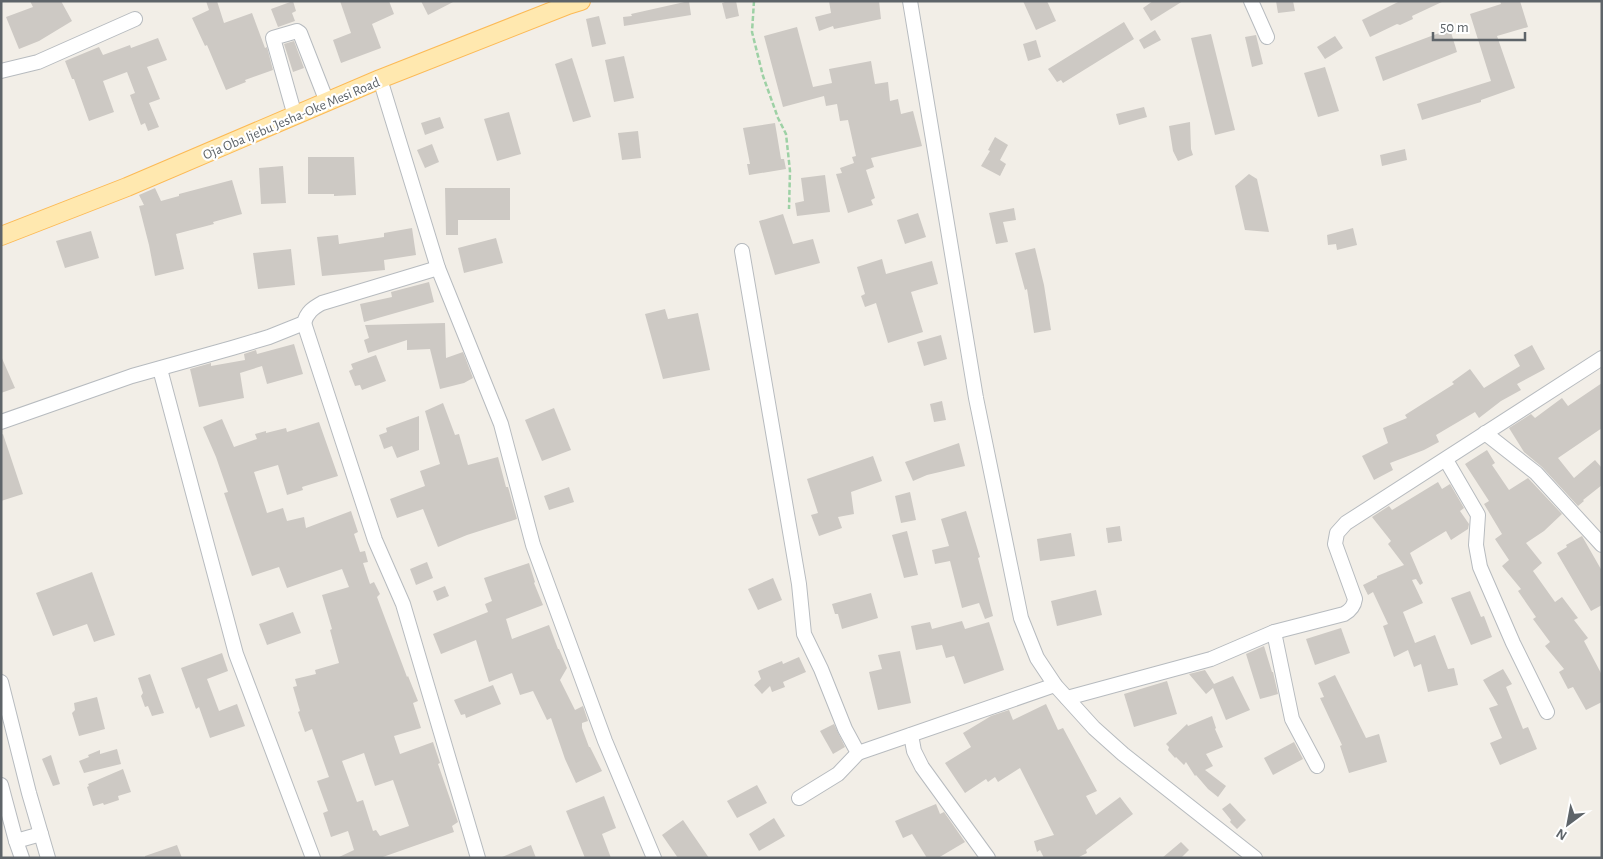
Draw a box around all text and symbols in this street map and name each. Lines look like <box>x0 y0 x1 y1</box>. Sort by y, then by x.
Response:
scale bar <box>1433 10 1526 42</box>
text: 50 m <box>1440 20 1469 35</box>
street label: Oja Oba Ijebu Jesha-Oke Mesi Road <box>201 75 382 163</box>
north arrow <box>1543 799 1593 849</box>
text: N <box>1554 826 1569 843</box>

